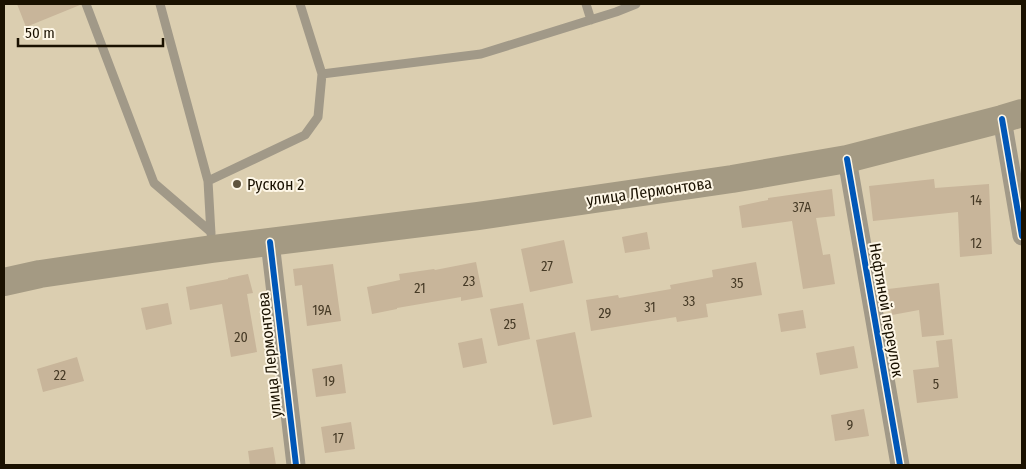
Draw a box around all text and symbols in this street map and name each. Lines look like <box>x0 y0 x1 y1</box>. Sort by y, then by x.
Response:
scale bar <box>18 15 162 47</box>
text: 50 m <box>25 24 55 42</box>
street label: улица Лермонтова <box>585 173 713 210</box>
place label: Рускон 2 <box>247 175 304 194</box>
marker: Рускон 2 <box>231 178 243 190</box>
house number: 14 <box>970 192 982 209</box>
house number: 37А <box>793 199 812 216</box>
house number: 12 <box>970 235 982 252</box>
street label: Нефтяной переулок <box>865 241 908 379</box>
house number: 27 <box>541 258 553 275</box>
house number: 23 <box>463 273 475 290</box>
house number: 35 <box>731 275 743 292</box>
house number: 21 <box>414 280 426 297</box>
street label: улица Лермонтова <box>253 291 286 419</box>
house number: 33 <box>683 293 695 310</box>
house number: 31 <box>644 299 656 316</box>
house number: 19А <box>312 302 332 319</box>
house number: 29 <box>599 305 612 322</box>
house number: 25 <box>504 316 516 333</box>
house number: 20 <box>234 329 248 346</box>
house number: 22 <box>54 367 66 384</box>
house number: 19 <box>323 373 335 390</box>
house number: 5 <box>933 376 939 393</box>
house number: 9 <box>847 417 854 434</box>
house number: 17 <box>332 430 344 447</box>

